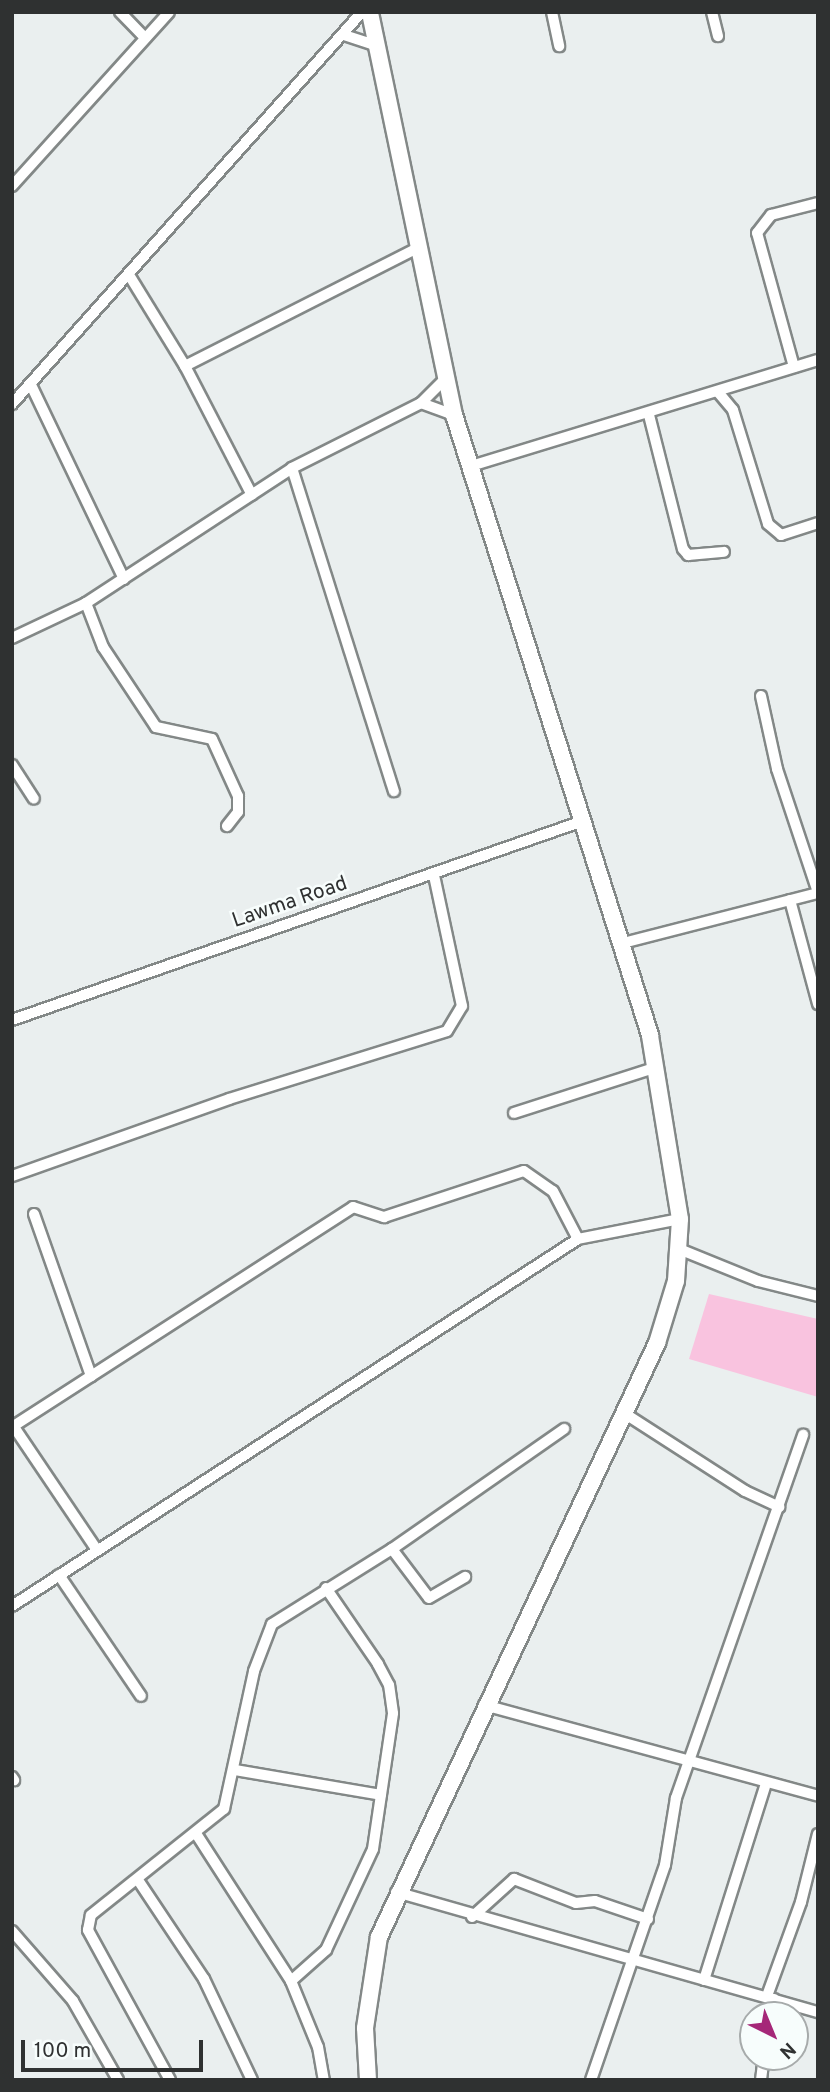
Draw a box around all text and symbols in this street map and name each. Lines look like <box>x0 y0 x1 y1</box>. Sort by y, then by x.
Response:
street label: Lawma Road <box>229 872 351 934</box>
north arrow <box>739 2001 809 2071</box>
scale bar <box>24 2025 206 2070</box>
text: N <box>774 2036 800 2063</box>
text: 100 m <box>34 2038 91 2065</box>

